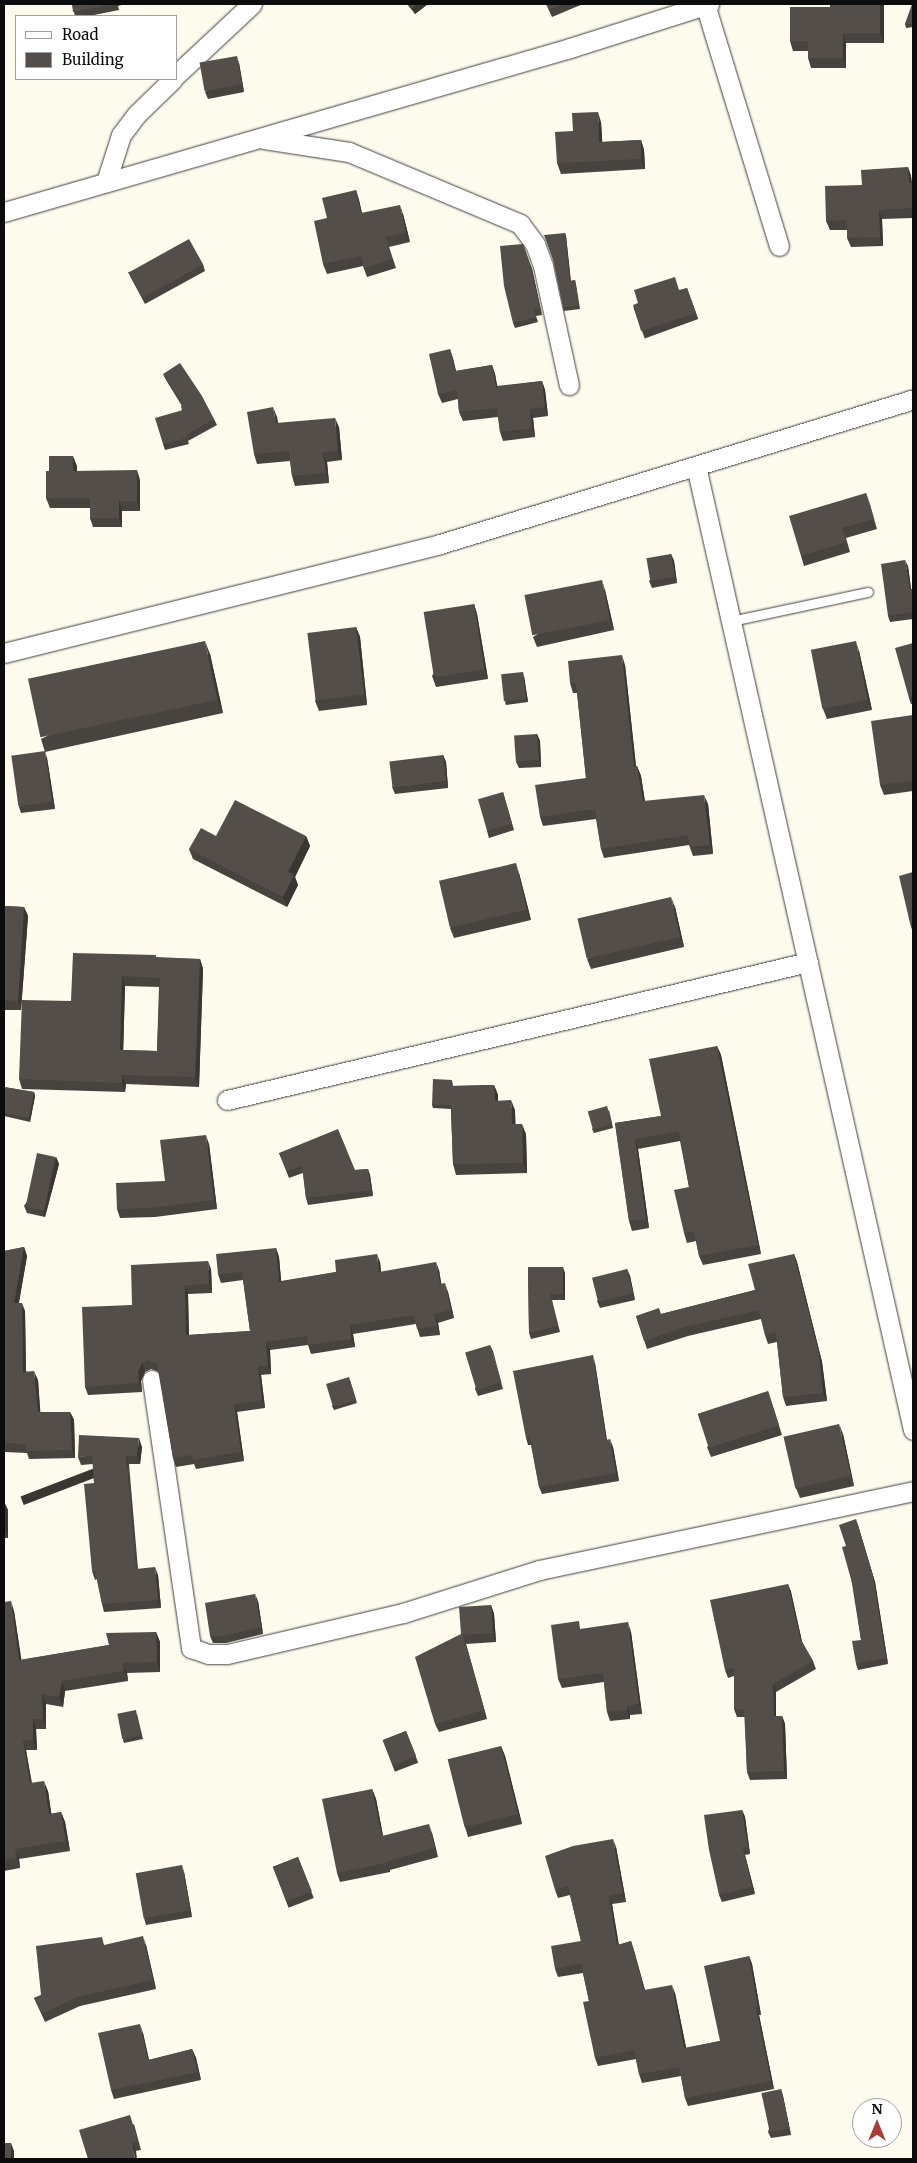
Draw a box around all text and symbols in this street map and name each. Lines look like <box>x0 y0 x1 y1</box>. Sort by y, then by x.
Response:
legend <box>15 15 178 80</box>
text: Road <box>62 25 98 44</box>
text: Building <box>62 50 124 69</box>
north arrow <box>852 2098 902 2148</box>
text: N <box>871 2100 883 2118</box>

